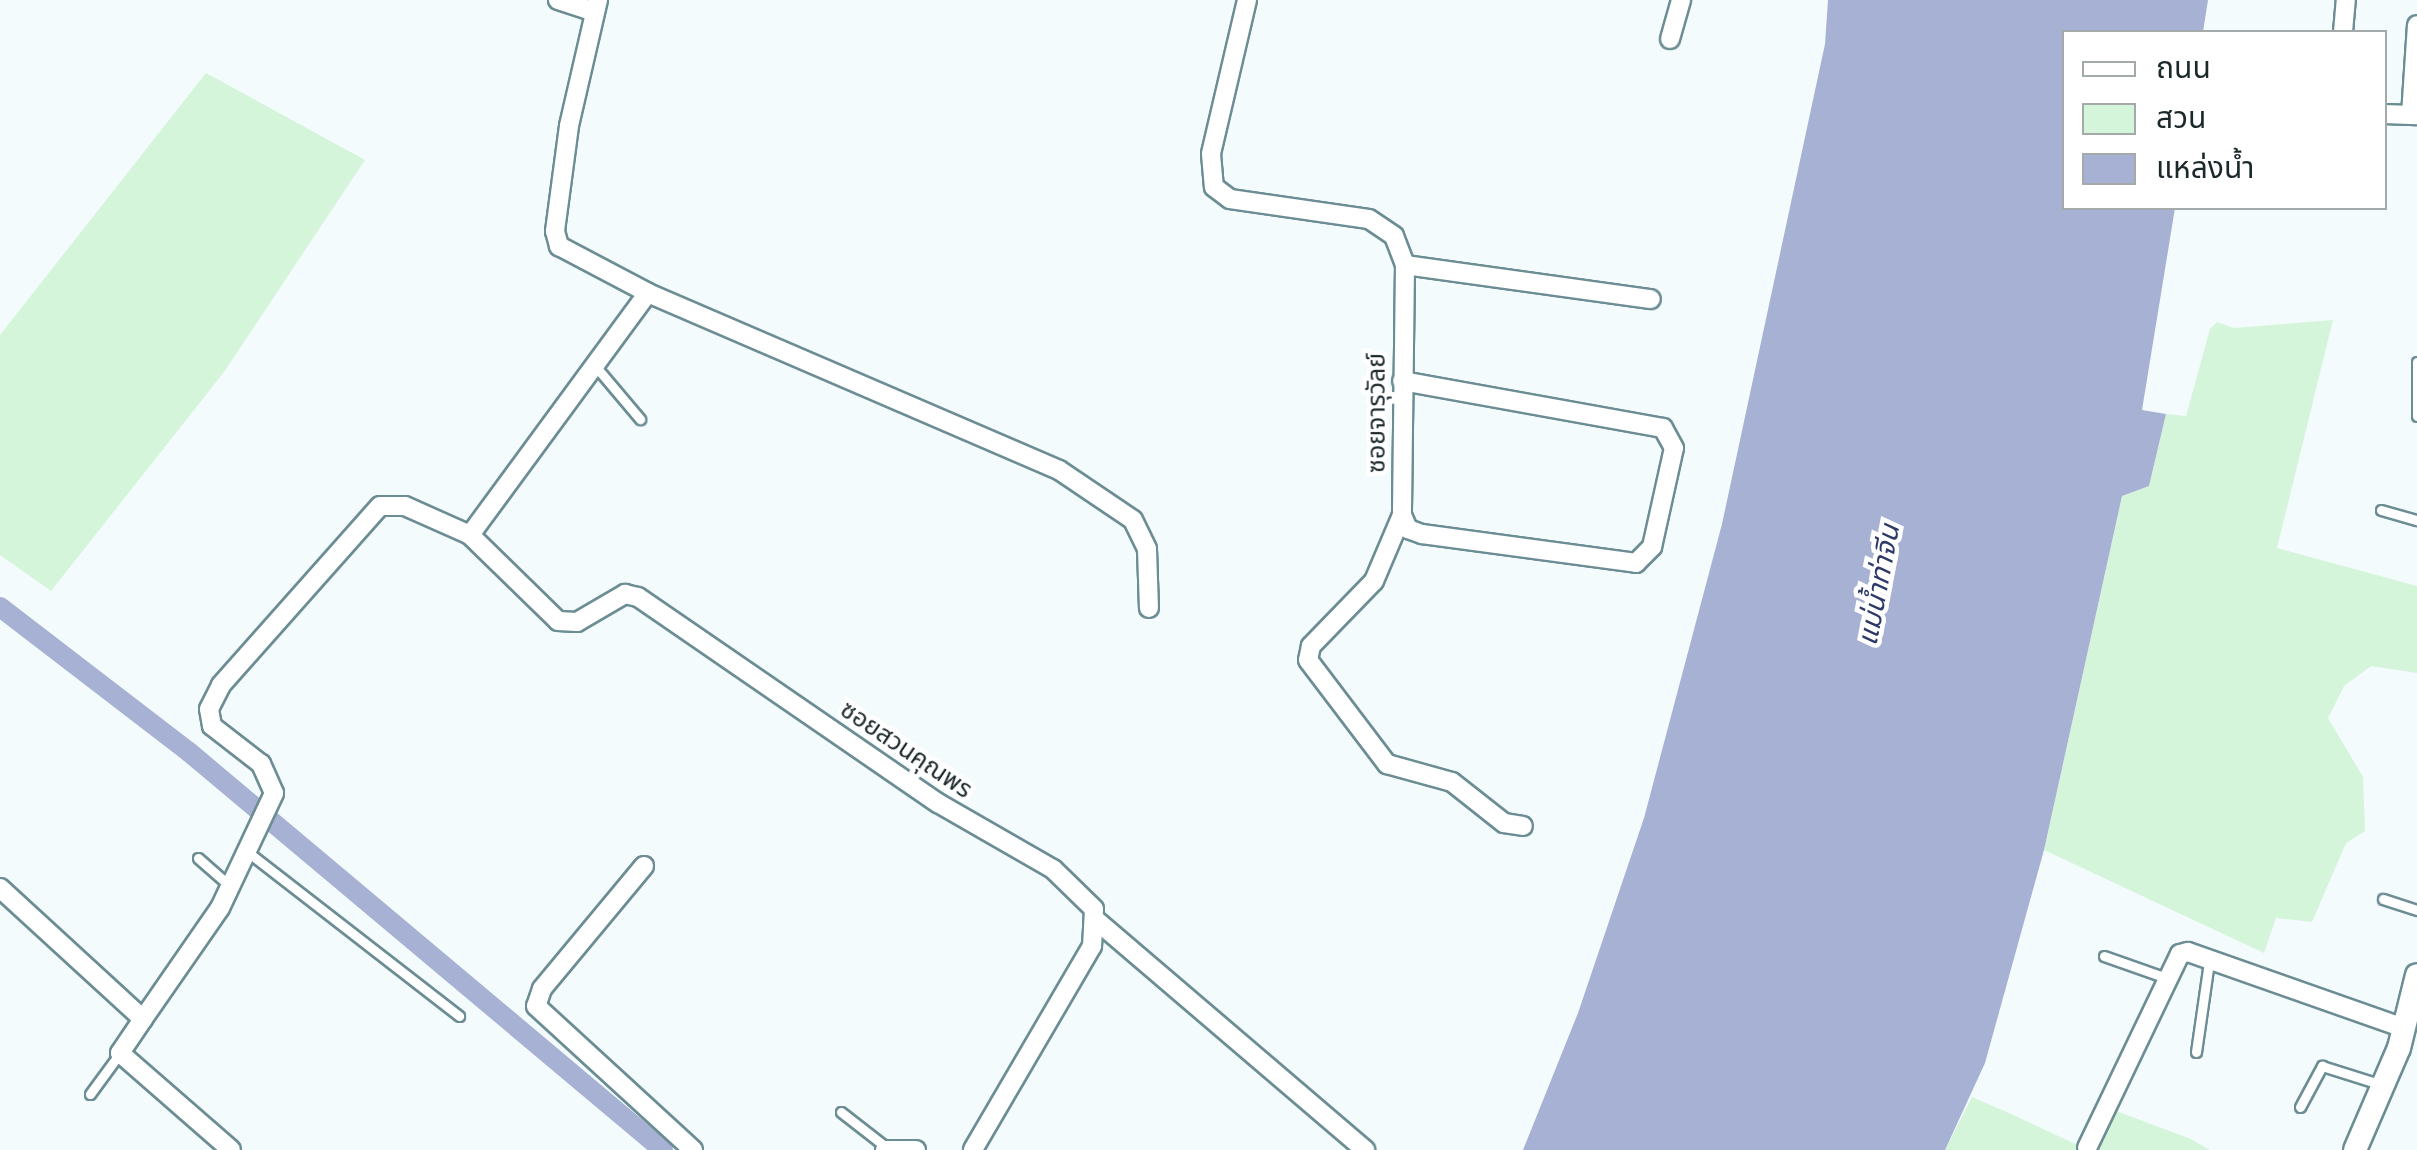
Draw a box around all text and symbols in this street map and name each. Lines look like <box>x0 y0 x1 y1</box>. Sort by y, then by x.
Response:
legend <box>2062 30 2387 210</box>
text: ถนน <box>2156 47 2211 90</box>
text: สวน <box>2156 97 2206 140</box>
text: แหล่งน้ำ <box>2156 147 2254 190</box>
street label: ซอยจารุวัลย์ <box>1362 353 1392 473</box>
water label: แม่น้ำท่าจีน <box>1851 522 1907 648</box>
street label: ซอยสวนคุณพร <box>834 695 978 805</box>

